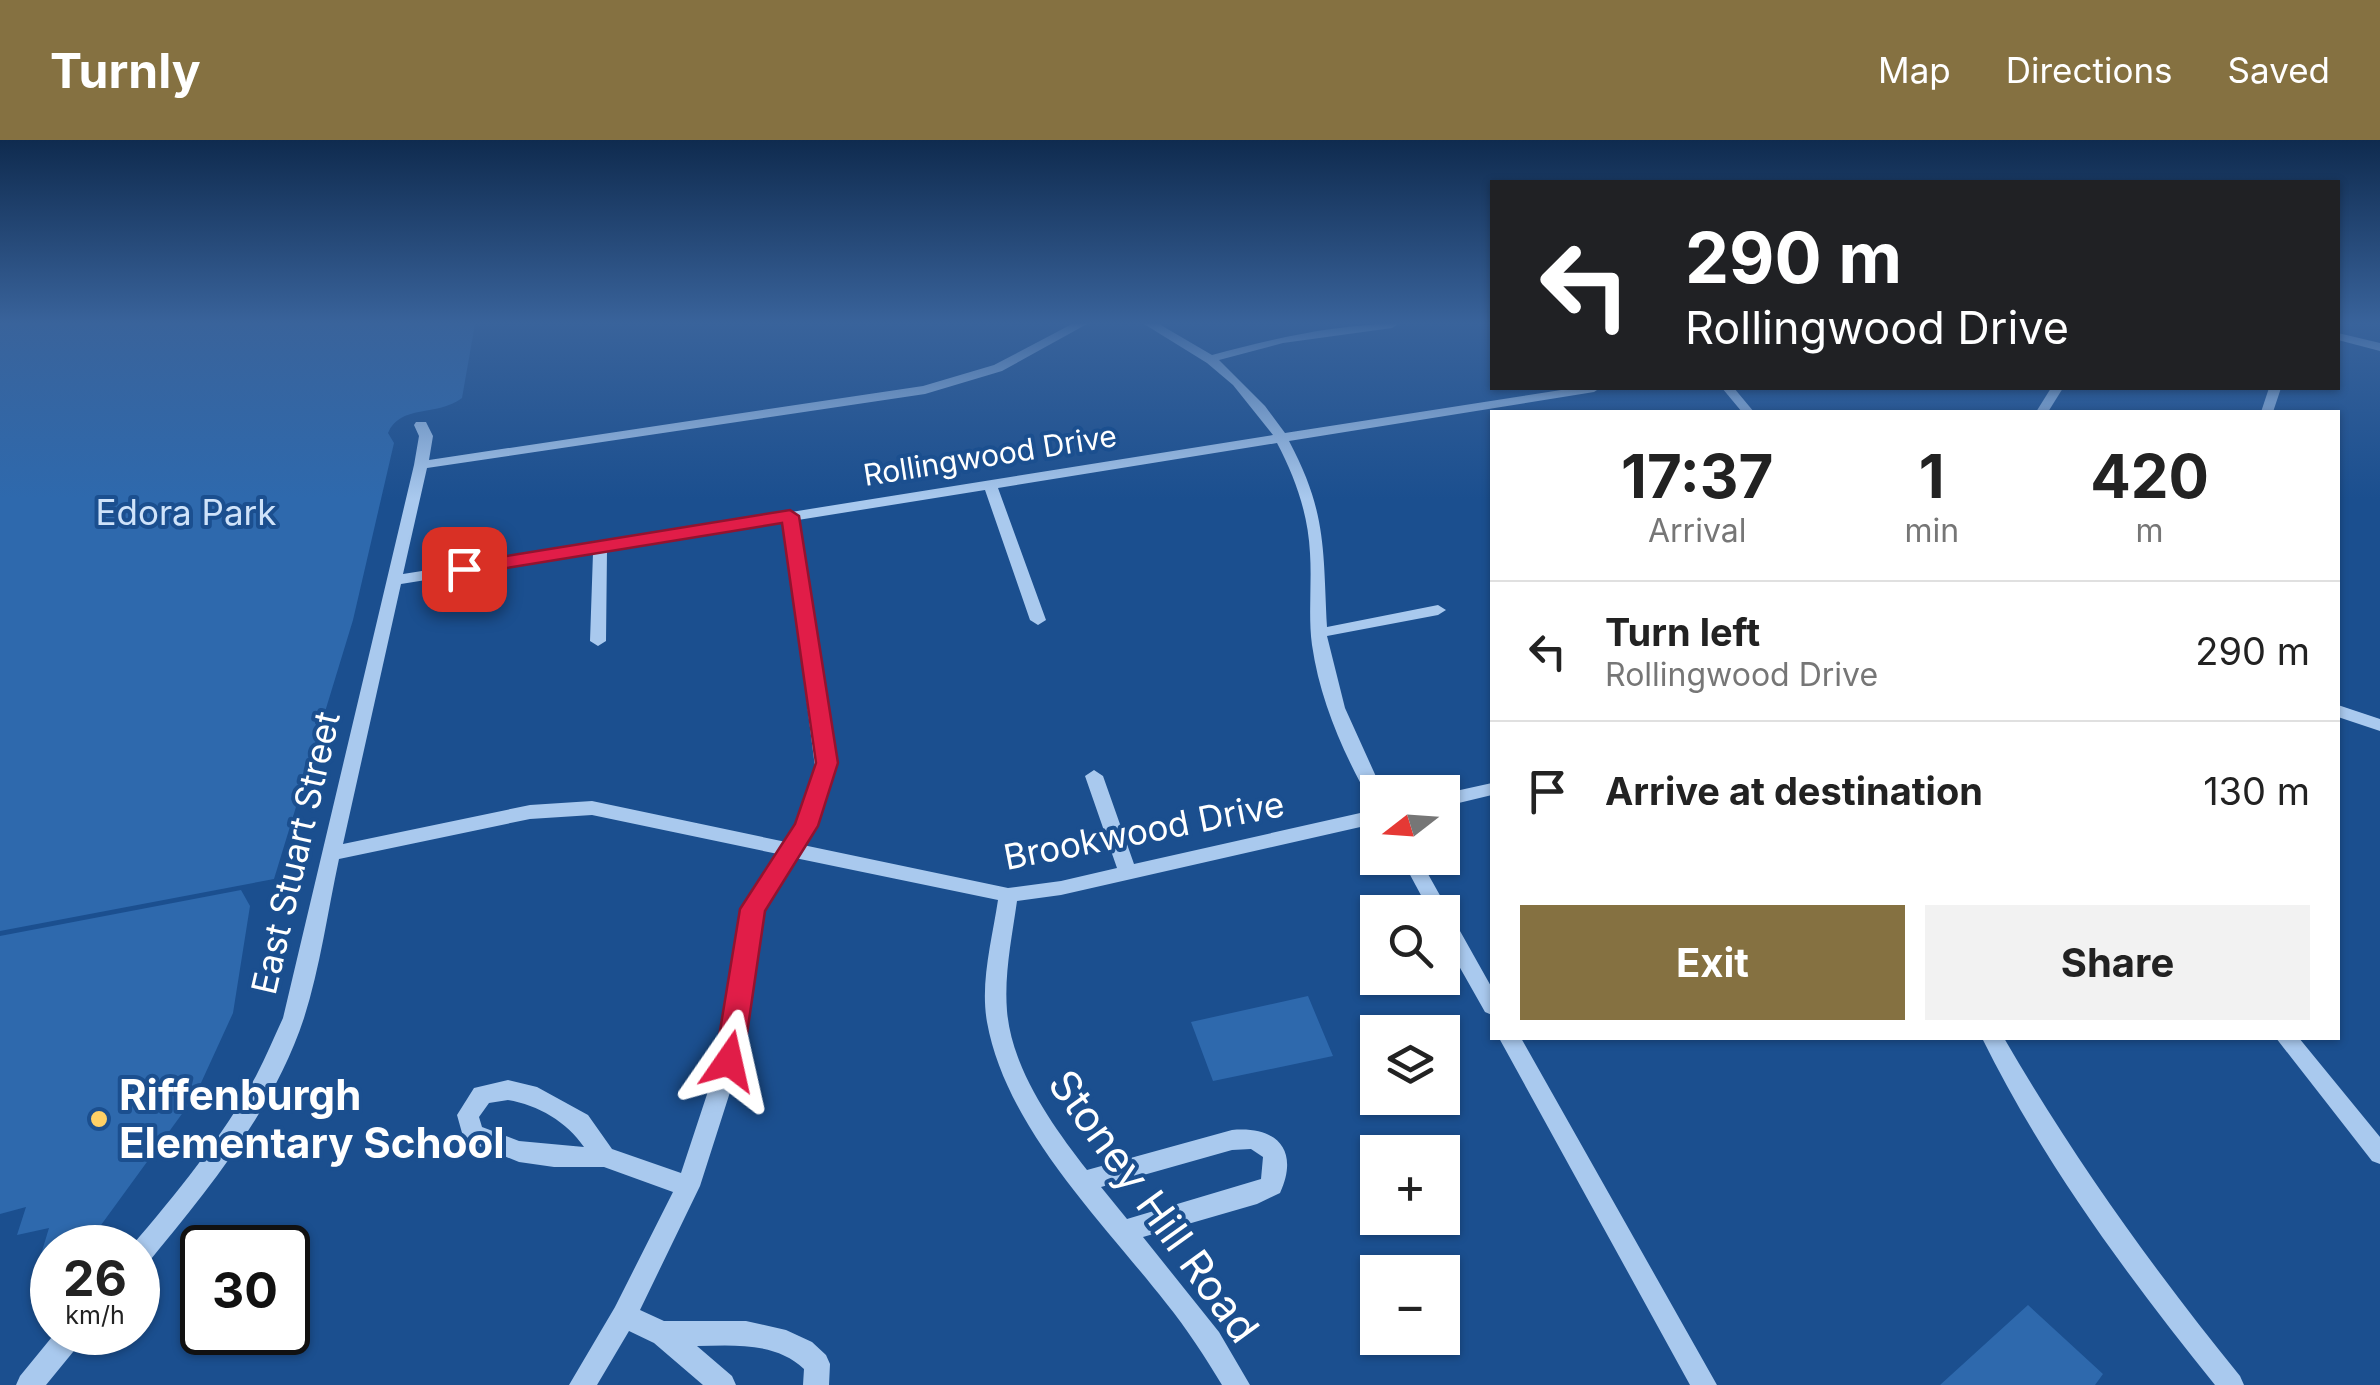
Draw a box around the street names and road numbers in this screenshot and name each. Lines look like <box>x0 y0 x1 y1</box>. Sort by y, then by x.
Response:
street label: Rollingwood Drive <box>861 417 1119 493</box>
street label: East Stuart Street <box>242 707 348 998</box>
street label: Brookwood Drive <box>1000 782 1288 878</box>
street label: Stoney Hill Road <box>1038 1060 1270 1352</box>

